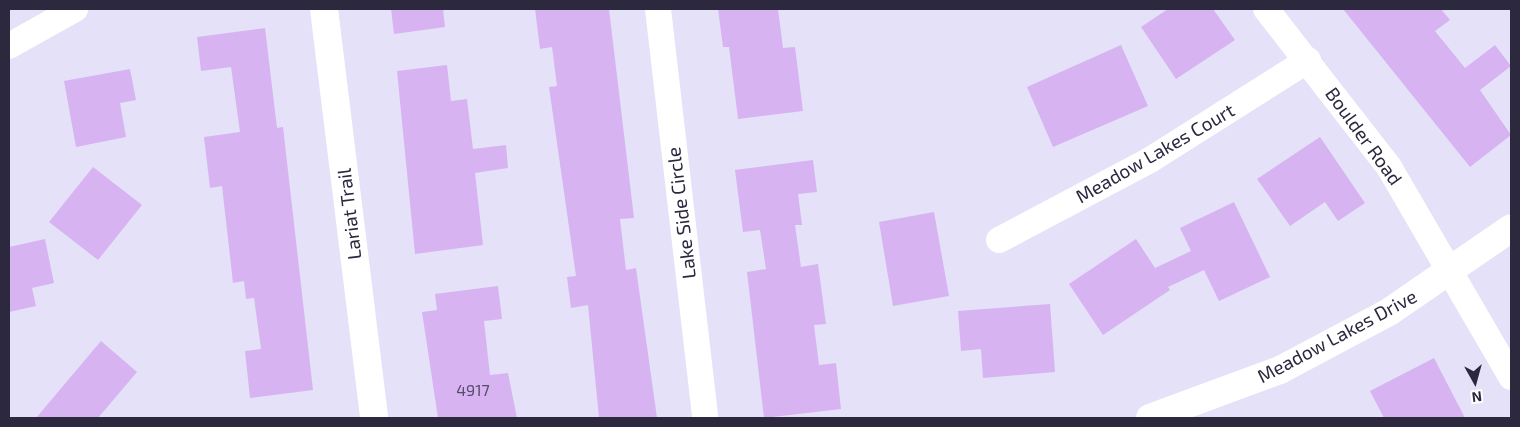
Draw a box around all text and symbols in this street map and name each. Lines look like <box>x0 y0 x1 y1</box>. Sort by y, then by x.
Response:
street label: Boulder Road <box>1321 82 1407 190</box>
street label: Meadow Lakes Court <box>1071 98 1239 208</box>
street label: Lake Side Circle <box>662 146 700 280</box>
street label: Lariat Trail <box>332 167 366 261</box>
street label: Meadow Lakes Drive <box>1253 284 1421 388</box>
north arrow <box>1450 357 1500 407</box>
house number: 4917 <box>456 380 490 400</box>
text: N <box>1471 388 1483 406</box>

